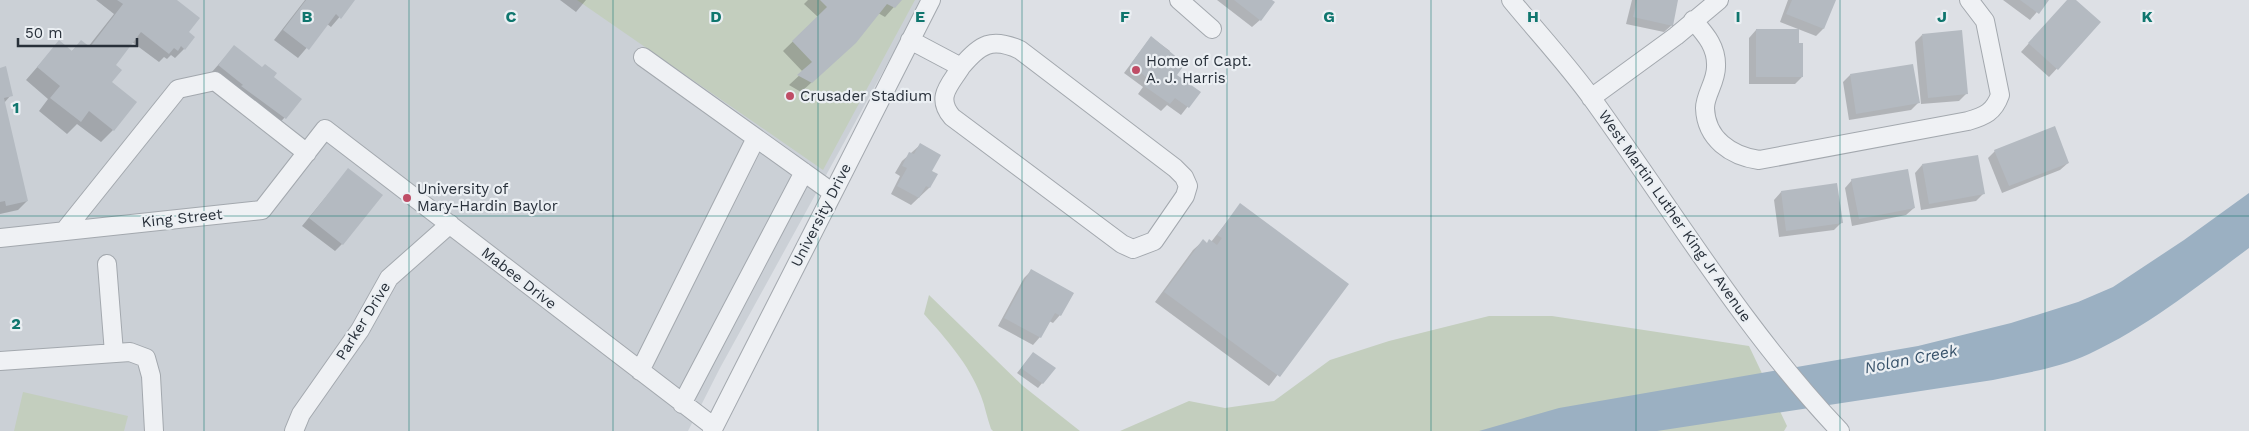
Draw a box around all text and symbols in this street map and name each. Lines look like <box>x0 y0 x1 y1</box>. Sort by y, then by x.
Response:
text: B <box>302 7 313 26</box>
text: C <box>506 7 517 26</box>
text: D <box>710 7 722 26</box>
text: E <box>915 7 925 26</box>
text: F <box>1120 7 1130 26</box>
text: G <box>1323 7 1335 26</box>
text: H <box>1527 7 1539 26</box>
text: I <box>1735 7 1741 26</box>
text: J <box>1937 7 1947 26</box>
text: K <box>2141 7 2153 26</box>
scale bar <box>18 15 136 47</box>
text: 50 m <box>25 24 62 42</box>
place label: Home of Capt. A. J. Harris <box>1146 52 1252 87</box>
marker: Home of Capt. A. J. Harris <box>1130 64 1142 76</box>
place label: Crusader Stadium <box>800 87 932 105</box>
marker: Crusader Stadium <box>784 90 796 102</box>
text: 1 <box>13 98 19 117</box>
street label: West Martin Luther King Jr Avenue <box>1595 107 1755 325</box>
street label: University Drive <box>787 160 855 270</box>
place label: University of Mary-Hardin Baylor <box>417 180 558 215</box>
marker: University of Mary-Hardin Baylor <box>401 192 413 204</box>
street label: King Street <box>141 205 224 231</box>
street label: Mabee Drive <box>478 243 560 313</box>
street label: Parker Drive <box>332 279 394 363</box>
text: 2 <box>11 314 21 333</box>
water label: Nolan Creek <box>1863 340 1960 377</box>

